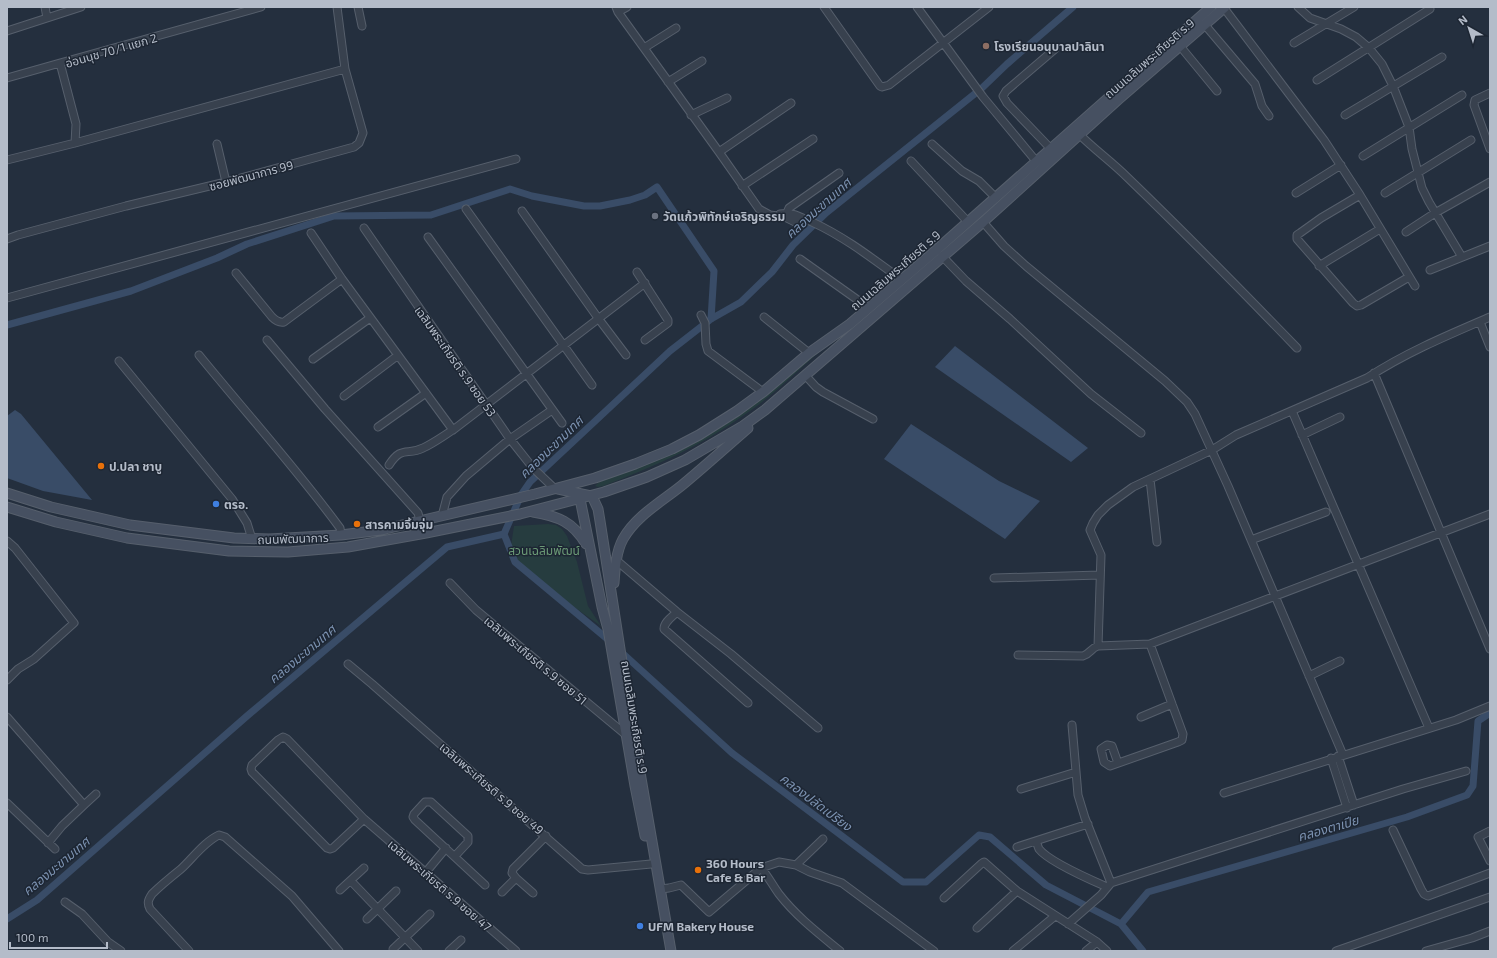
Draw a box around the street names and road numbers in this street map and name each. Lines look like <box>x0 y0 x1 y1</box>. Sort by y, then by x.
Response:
street label: ถนนเฉลิมพระเกียรติ ร.9 <box>1101 15 1197 101</box>
street label: อ่อนนุช 70/1 แยก 2 <box>63 30 159 71</box>
street label: ซอยพัฒนาการ 99 <box>207 157 295 193</box>
street label: ถนนเฉลิมพระเกียรติ ร.9 <box>847 227 943 313</box>
street label: เฉลิมพระเกียรติ ร.9 ซอย 53 <box>412 303 500 419</box>
street label: ถนนพัฒนาการ <box>257 530 329 546</box>
street label: เฉลิมพระเกียรติ ร.9 ซอย 51 <box>482 613 590 707</box>
street label: ถนนเฉลิมพระเกียรติ ร.9 <box>619 659 651 775</box>
street label: เฉลิมพระเกียรติ ร.9 ซอย 49 <box>437 739 547 837</box>
street label: เฉลิมพระเกียรติ ร.9 ซอย 47 <box>386 836 494 934</box>

